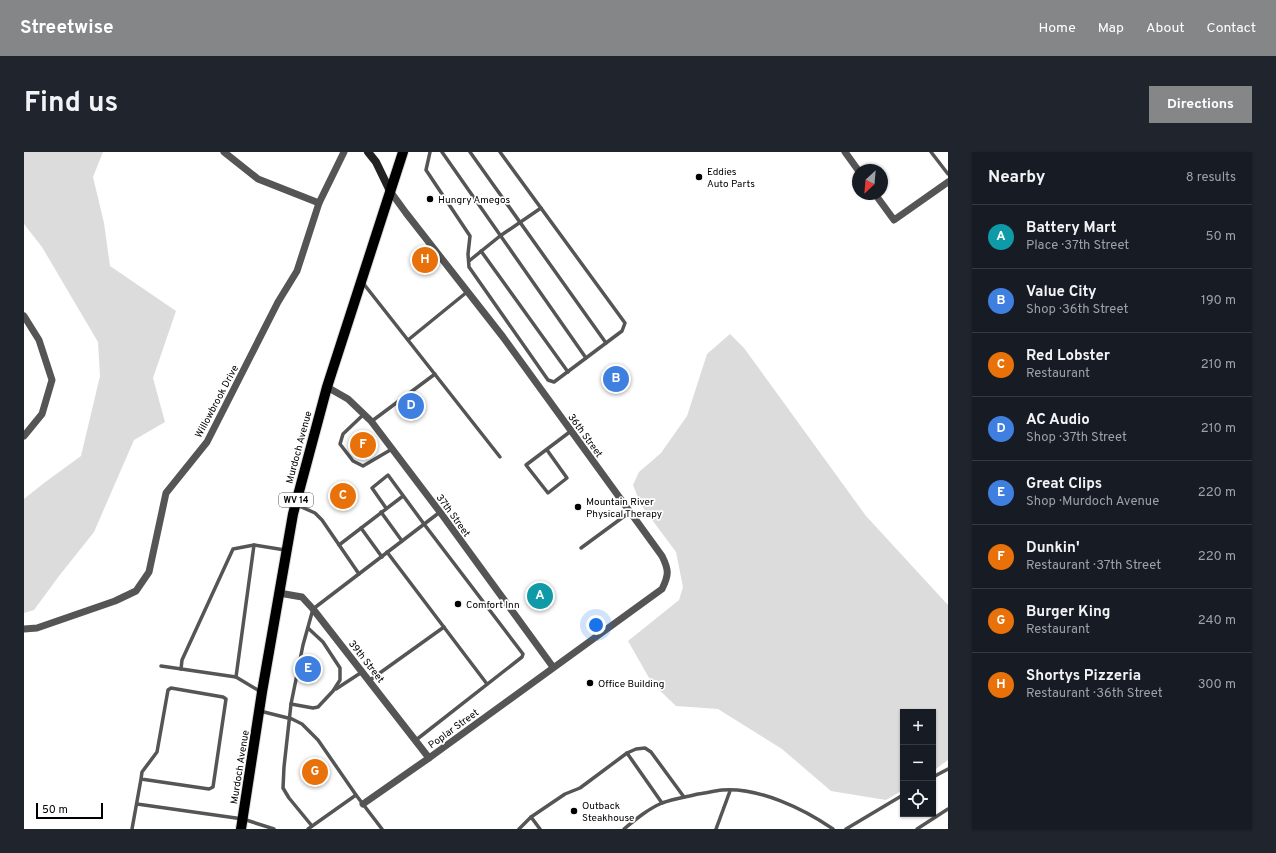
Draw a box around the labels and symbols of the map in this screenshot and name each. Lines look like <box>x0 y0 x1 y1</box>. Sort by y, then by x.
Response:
north arrow <box>852 164 888 200</box>
place label: Eddies Auto Parts <box>707 166 755 191</box>
marker: Eddies Auto Parts <box>694 172 704 182</box>
marker: Hungry Amegos <box>425 194 435 204</box>
place label: Hungry Amegos <box>438 194 510 207</box>
pin: H <box>412 245 438 275</box>
street label: Willowbrook Drive <box>193 363 242 440</box>
pin: B <box>603 364 629 394</box>
pin: D <box>398 391 424 421</box>
street label: Murdoch Avenue <box>283 410 315 485</box>
street label: 36th Street <box>565 411 605 461</box>
pin: F <box>350 430 376 460</box>
pin: C <box>330 481 356 511</box>
street label: 37th Street <box>433 492 473 540</box>
road number: WV 14 <box>279 493 313 507</box>
place label: Mountain River Physical Therapy <box>586 496 662 521</box>
marker: Mountain River Physical Therapy <box>573 502 583 512</box>
pin: A <box>527 581 553 611</box>
marker: Comfort Inn <box>453 599 463 609</box>
place label: Comfort Inn <box>466 599 520 612</box>
your location <box>586 615 606 635</box>
street label: 39th Street <box>345 638 387 686</box>
pin: E <box>295 654 321 684</box>
marker: Office Building <box>585 678 595 688</box>
place label: Office Building <box>598 678 664 691</box>
street label: Poplar Street <box>426 706 482 752</box>
street label: Murdoch Avenue <box>228 729 253 805</box>
pin: G <box>302 757 328 787</box>
place label: Outback Steakhouse <box>582 800 634 825</box>
scale bar <box>36 801 103 820</box>
marker: Outback Steakhouse <box>569 806 579 816</box>

